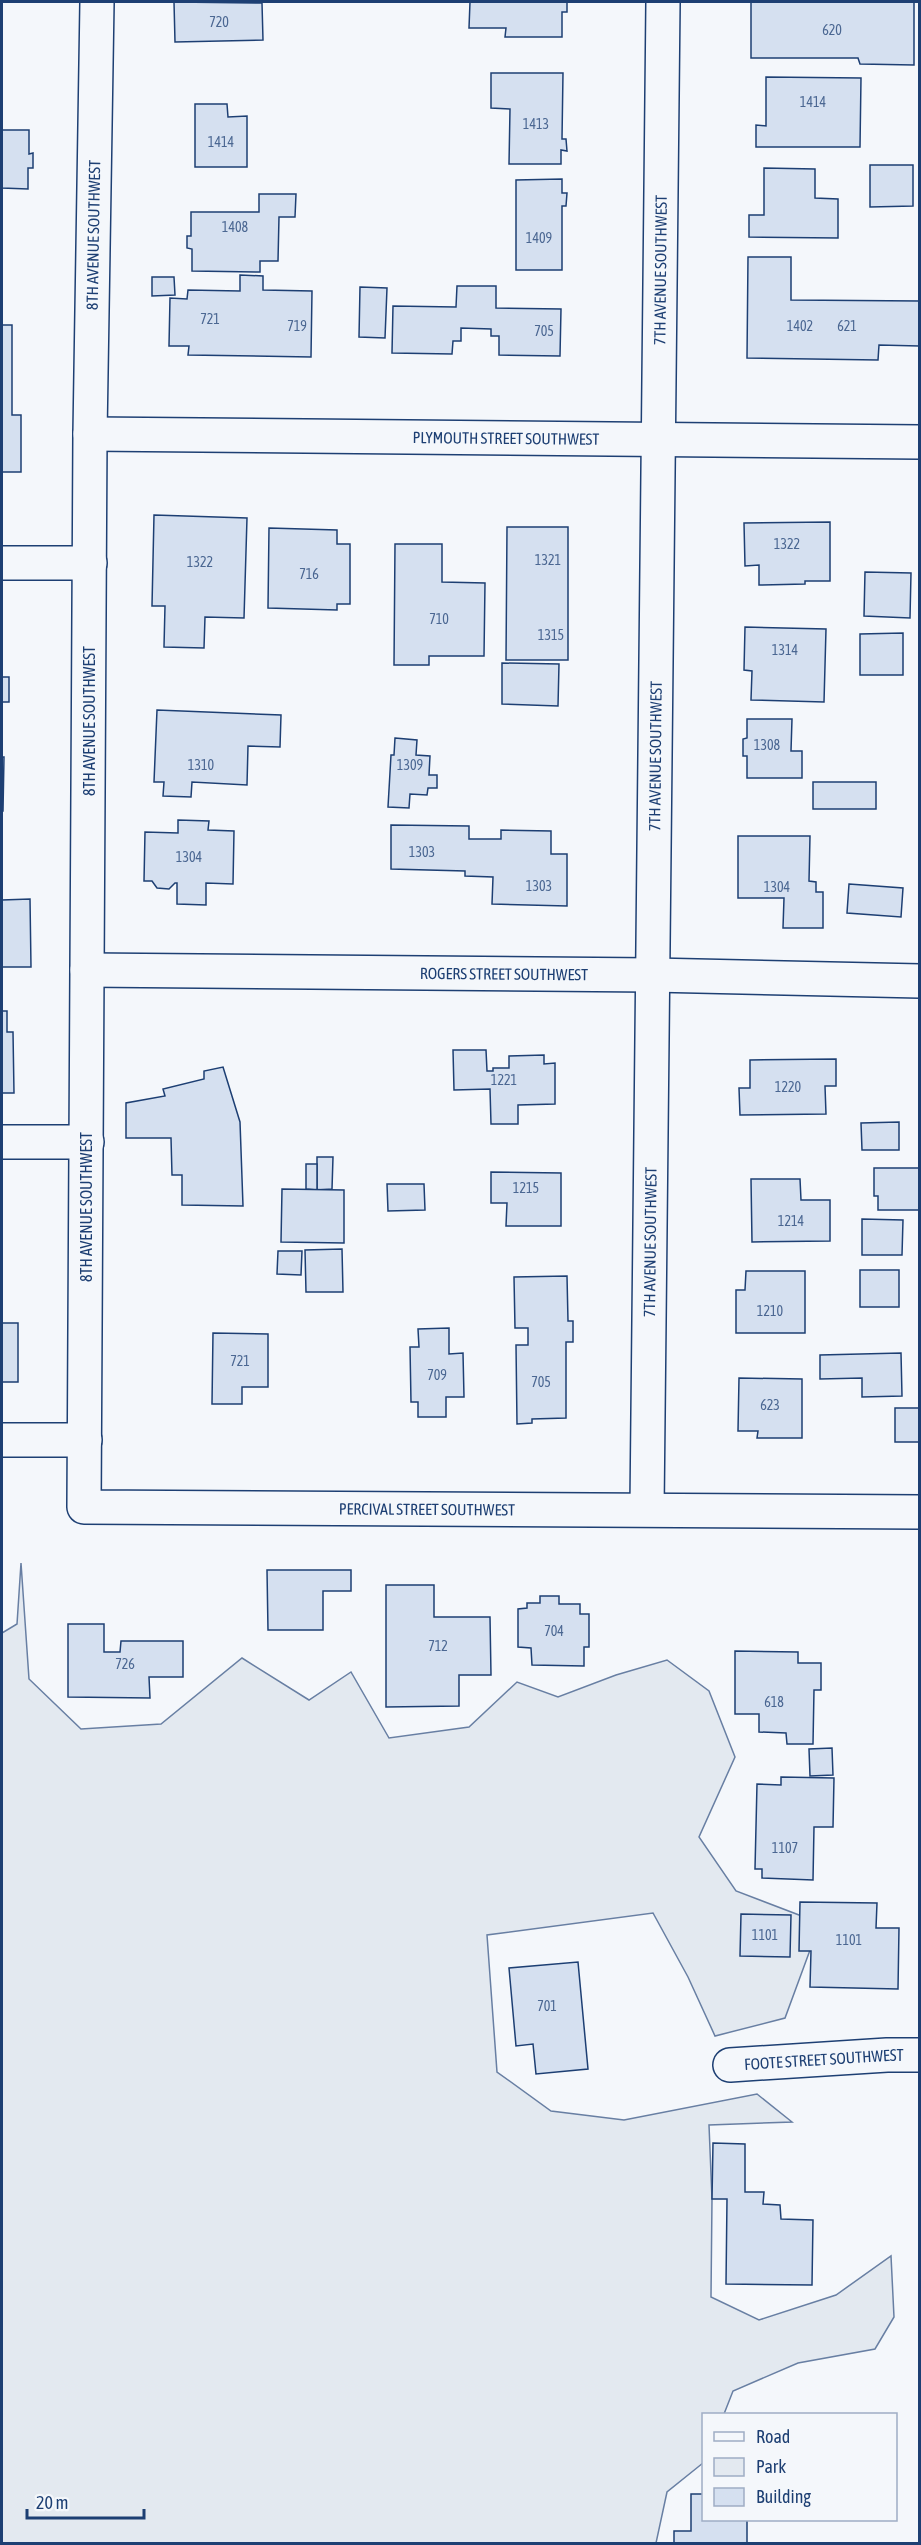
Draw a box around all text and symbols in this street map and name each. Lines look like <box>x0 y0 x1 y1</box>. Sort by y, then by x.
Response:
house number: 720 <box>209 14 229 30</box>
house number: 620 <box>822 22 842 38</box>
house number: 1414 <box>800 94 827 110</box>
house number: 1413 <box>523 116 549 132</box>
house number: 1414 <box>208 134 235 150</box>
street label: 8TH AVENUE SOUTHWEST <box>83 160 103 310</box>
street label: 7TH AVENUE SOUTHWEST <box>650 195 670 345</box>
house number: 1408 <box>222 219 249 235</box>
house number: 1409 <box>526 230 552 246</box>
house number: 721 <box>200 311 220 327</box>
house number: 719 <box>287 318 307 334</box>
house number: 1402 <box>787 318 813 334</box>
house number: 621 <box>837 318 857 334</box>
house number: 705 <box>534 323 554 339</box>
street label: PLYMOUTH STREET SOUTHWEST <box>412 428 600 448</box>
house number: 1322 <box>774 536 800 552</box>
house number: 1321 <box>535 552 561 568</box>
house number: 1322 <box>187 554 213 570</box>
house number: 716 <box>299 566 319 582</box>
house number: 710 <box>429 611 449 627</box>
house number: 1315 <box>538 627 564 643</box>
house number: 1314 <box>772 642 799 658</box>
street label: 8TH AVENUE SOUTHWEST <box>80 646 98 796</box>
street label: 7TH AVENUE SOUTHWEST <box>645 681 665 831</box>
house number: 1308 <box>754 737 781 753</box>
house number: 1310 <box>188 757 215 773</box>
house number: 1309 <box>397 757 423 773</box>
house number: 1303 <box>409 844 435 860</box>
house number: 1304 <box>176 849 203 865</box>
house number: 1303 <box>526 878 552 894</box>
house number: 1304 <box>764 879 791 895</box>
street label: ROGERS STREET SOUTHWEST <box>420 964 588 983</box>
house number: 1221 <box>491 1072 517 1088</box>
house number: 1220 <box>775 1079 802 1095</box>
street label: 8TH AVENUE SOUTHWEST <box>77 1132 95 1282</box>
street label: 7TH AVENUE SOUTHWEST <box>640 1167 660 1317</box>
house number: 1215 <box>513 1180 539 1196</box>
house number: 1214 <box>778 1213 805 1229</box>
house number: 1210 <box>757 1303 784 1319</box>
house number: 721 <box>230 1353 250 1369</box>
house number: 709 <box>427 1367 447 1383</box>
house number: 705 <box>531 1374 551 1390</box>
house number: 623 <box>760 1397 780 1413</box>
street label: PERCIVAL STREET SOUTHWEST <box>339 1500 515 1519</box>
house number: 704 <box>544 1623 564 1639</box>
house number: 712 <box>428 1638 448 1654</box>
house number: 726 <box>115 1656 135 1672</box>
house number: 618 <box>764 1694 784 1710</box>
house number: 1107 <box>772 1840 798 1856</box>
house number: 1101 <box>752 1927 778 1943</box>
house number: 1101 <box>836 1932 862 1948</box>
house number: 701 <box>537 1998 557 2014</box>
street label: FOOTE STREET SOUTHWEST <box>744 2046 904 2073</box>
legend <box>702 2413 897 2521</box>
text: Road <box>756 2426 790 2447</box>
text: Park <box>756 2456 786 2477</box>
scale bar <box>27 2482 144 2520</box>
text: Building <box>756 2486 811 2507</box>
text: 20 m <box>36 2492 68 2513</box>

